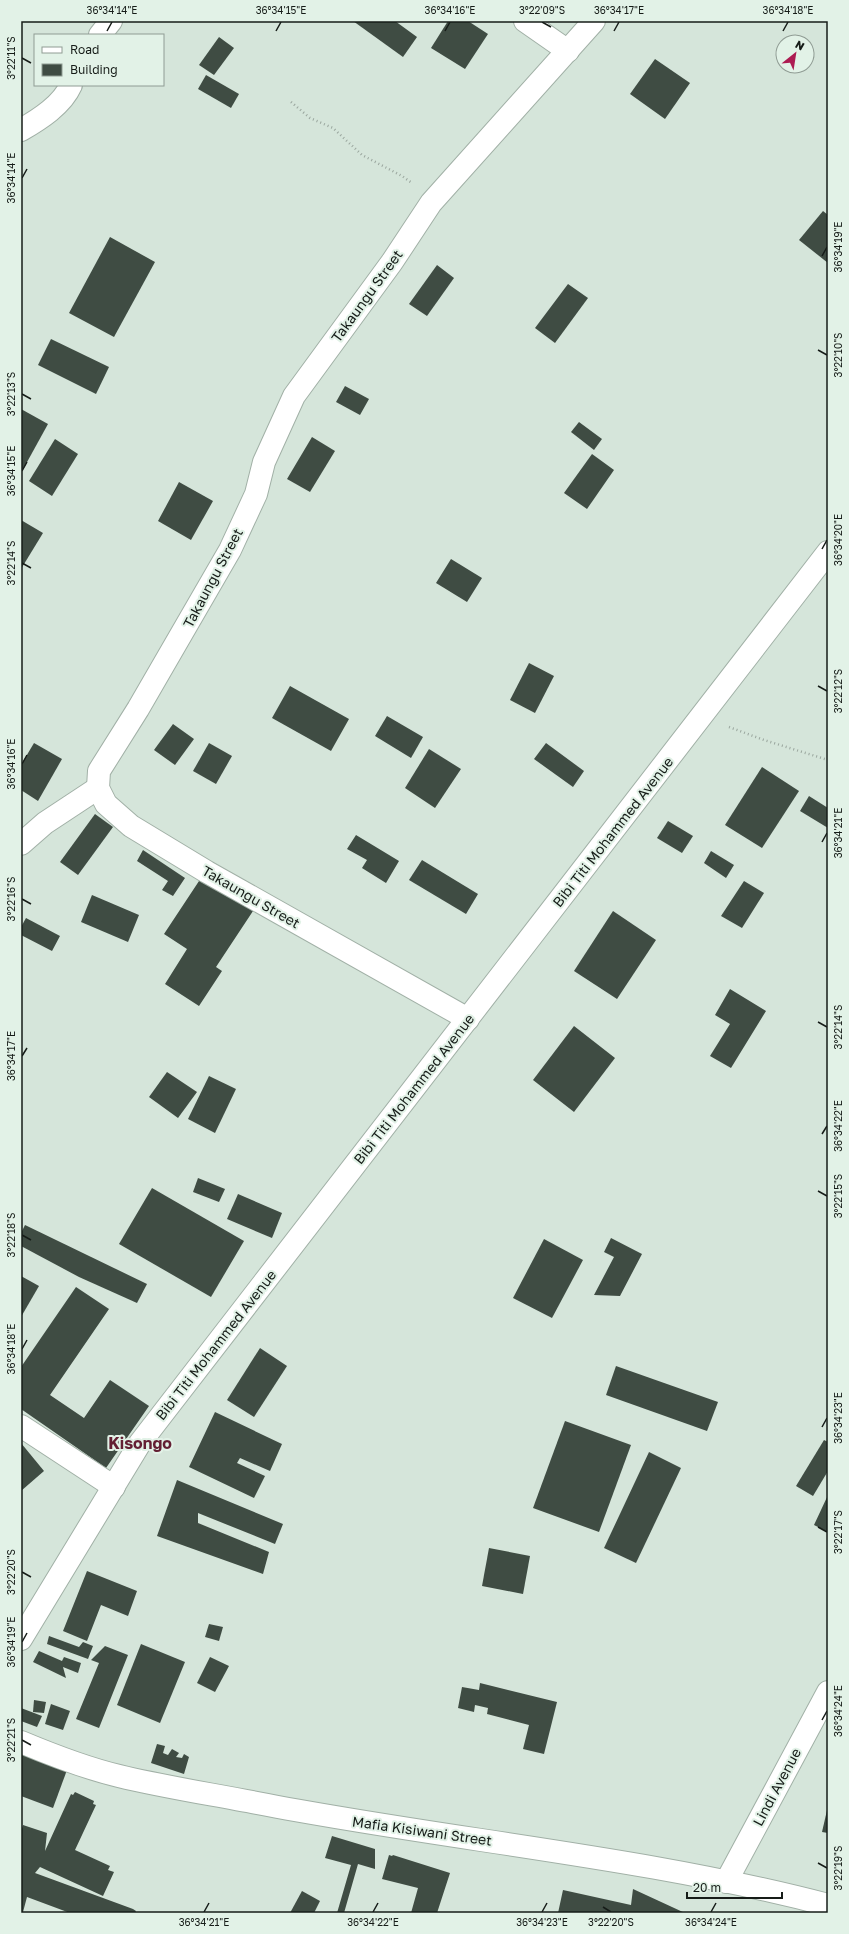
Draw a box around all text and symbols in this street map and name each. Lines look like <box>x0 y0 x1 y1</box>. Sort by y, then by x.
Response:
text: 36°34'14"E <box>87 4 137 16</box>
text: 36°34'15"E <box>256 4 306 16</box>
text: 36°34'16"E <box>425 4 475 16</box>
text: 3°22'09"S <box>519 4 565 16</box>
text: 36°34'17"E <box>594 4 644 16</box>
text: 36°34'18"E <box>763 4 813 16</box>
legend <box>34 34 164 86</box>
north arrow <box>775 34 815 74</box>
text: 3°22'11"S <box>5 36 17 80</box>
text: N <box>793 37 807 53</box>
text: Road <box>70 42 99 57</box>
text: Building <box>70 62 118 77</box>
text: 36°34'14"E <box>5 153 17 203</box>
text: 36°34'19"E <box>832 222 844 272</box>
street label: Takaungu Street <box>327 246 406 345</box>
text: 3°22'10"S <box>832 333 844 377</box>
text: 3°22'13"S <box>5 372 17 416</box>
text: 36°34'15"E <box>5 446 17 496</box>
text: 36°34'20"E <box>832 514 844 566</box>
street label: Takaungu Street <box>179 525 246 630</box>
text: 3°22'14"S <box>5 541 17 585</box>
text: 3°22'12"S <box>832 669 844 713</box>
text: 36°34'16"E <box>5 739 17 789</box>
street label: Bibi Titi Mohammed Avenue <box>549 753 676 910</box>
text: 36°34'21"E <box>832 808 844 858</box>
street label: Takaungu Street <box>199 862 303 931</box>
text: 3°22'16"S <box>5 877 17 921</box>
text: 3°22'14"S <box>832 1005 844 1049</box>
street label: Bibi Titi Mohammed Avenue <box>350 1010 477 1167</box>
text: 36°34'17"E <box>5 1031 17 1081</box>
text: 36°34'22"E <box>832 1100 844 1152</box>
text: 3°22'15"S <box>832 1174 844 1218</box>
text: 3°22'18"S <box>5 1213 17 1257</box>
street label: Bibi Titi Mohammed Avenue <box>152 1266 279 1423</box>
text: 36°34'18"E <box>5 1324 17 1374</box>
text: 36°34'23"E <box>832 1392 844 1444</box>
district label: Kisongo <box>108 1433 172 1453</box>
text: 3°22'17"S <box>832 1510 844 1554</box>
text: 3°22'20"S <box>5 1549 17 1595</box>
text: 36°34'19"E <box>5 1617 17 1667</box>
text: 36°34'24"E <box>832 1685 844 1737</box>
text: 3°22'21"S <box>5 1718 17 1762</box>
street label: Lindi Avenue <box>749 1745 804 1829</box>
street label: Mafia Kisiwani Street <box>351 1812 493 1849</box>
text: 3°22'19"S <box>832 1846 844 1890</box>
scale bar <box>687 1874 782 1900</box>
text: 20 m <box>693 1880 721 1895</box>
text: 36°34'21"E <box>179 1916 229 1928</box>
text: 36°34'22"E <box>347 1916 399 1928</box>
text: 36°34'23"E <box>516 1916 568 1928</box>
text: 3°22'20"S <box>588 1916 634 1928</box>
text: 36°34'24"E <box>685 1916 737 1928</box>

